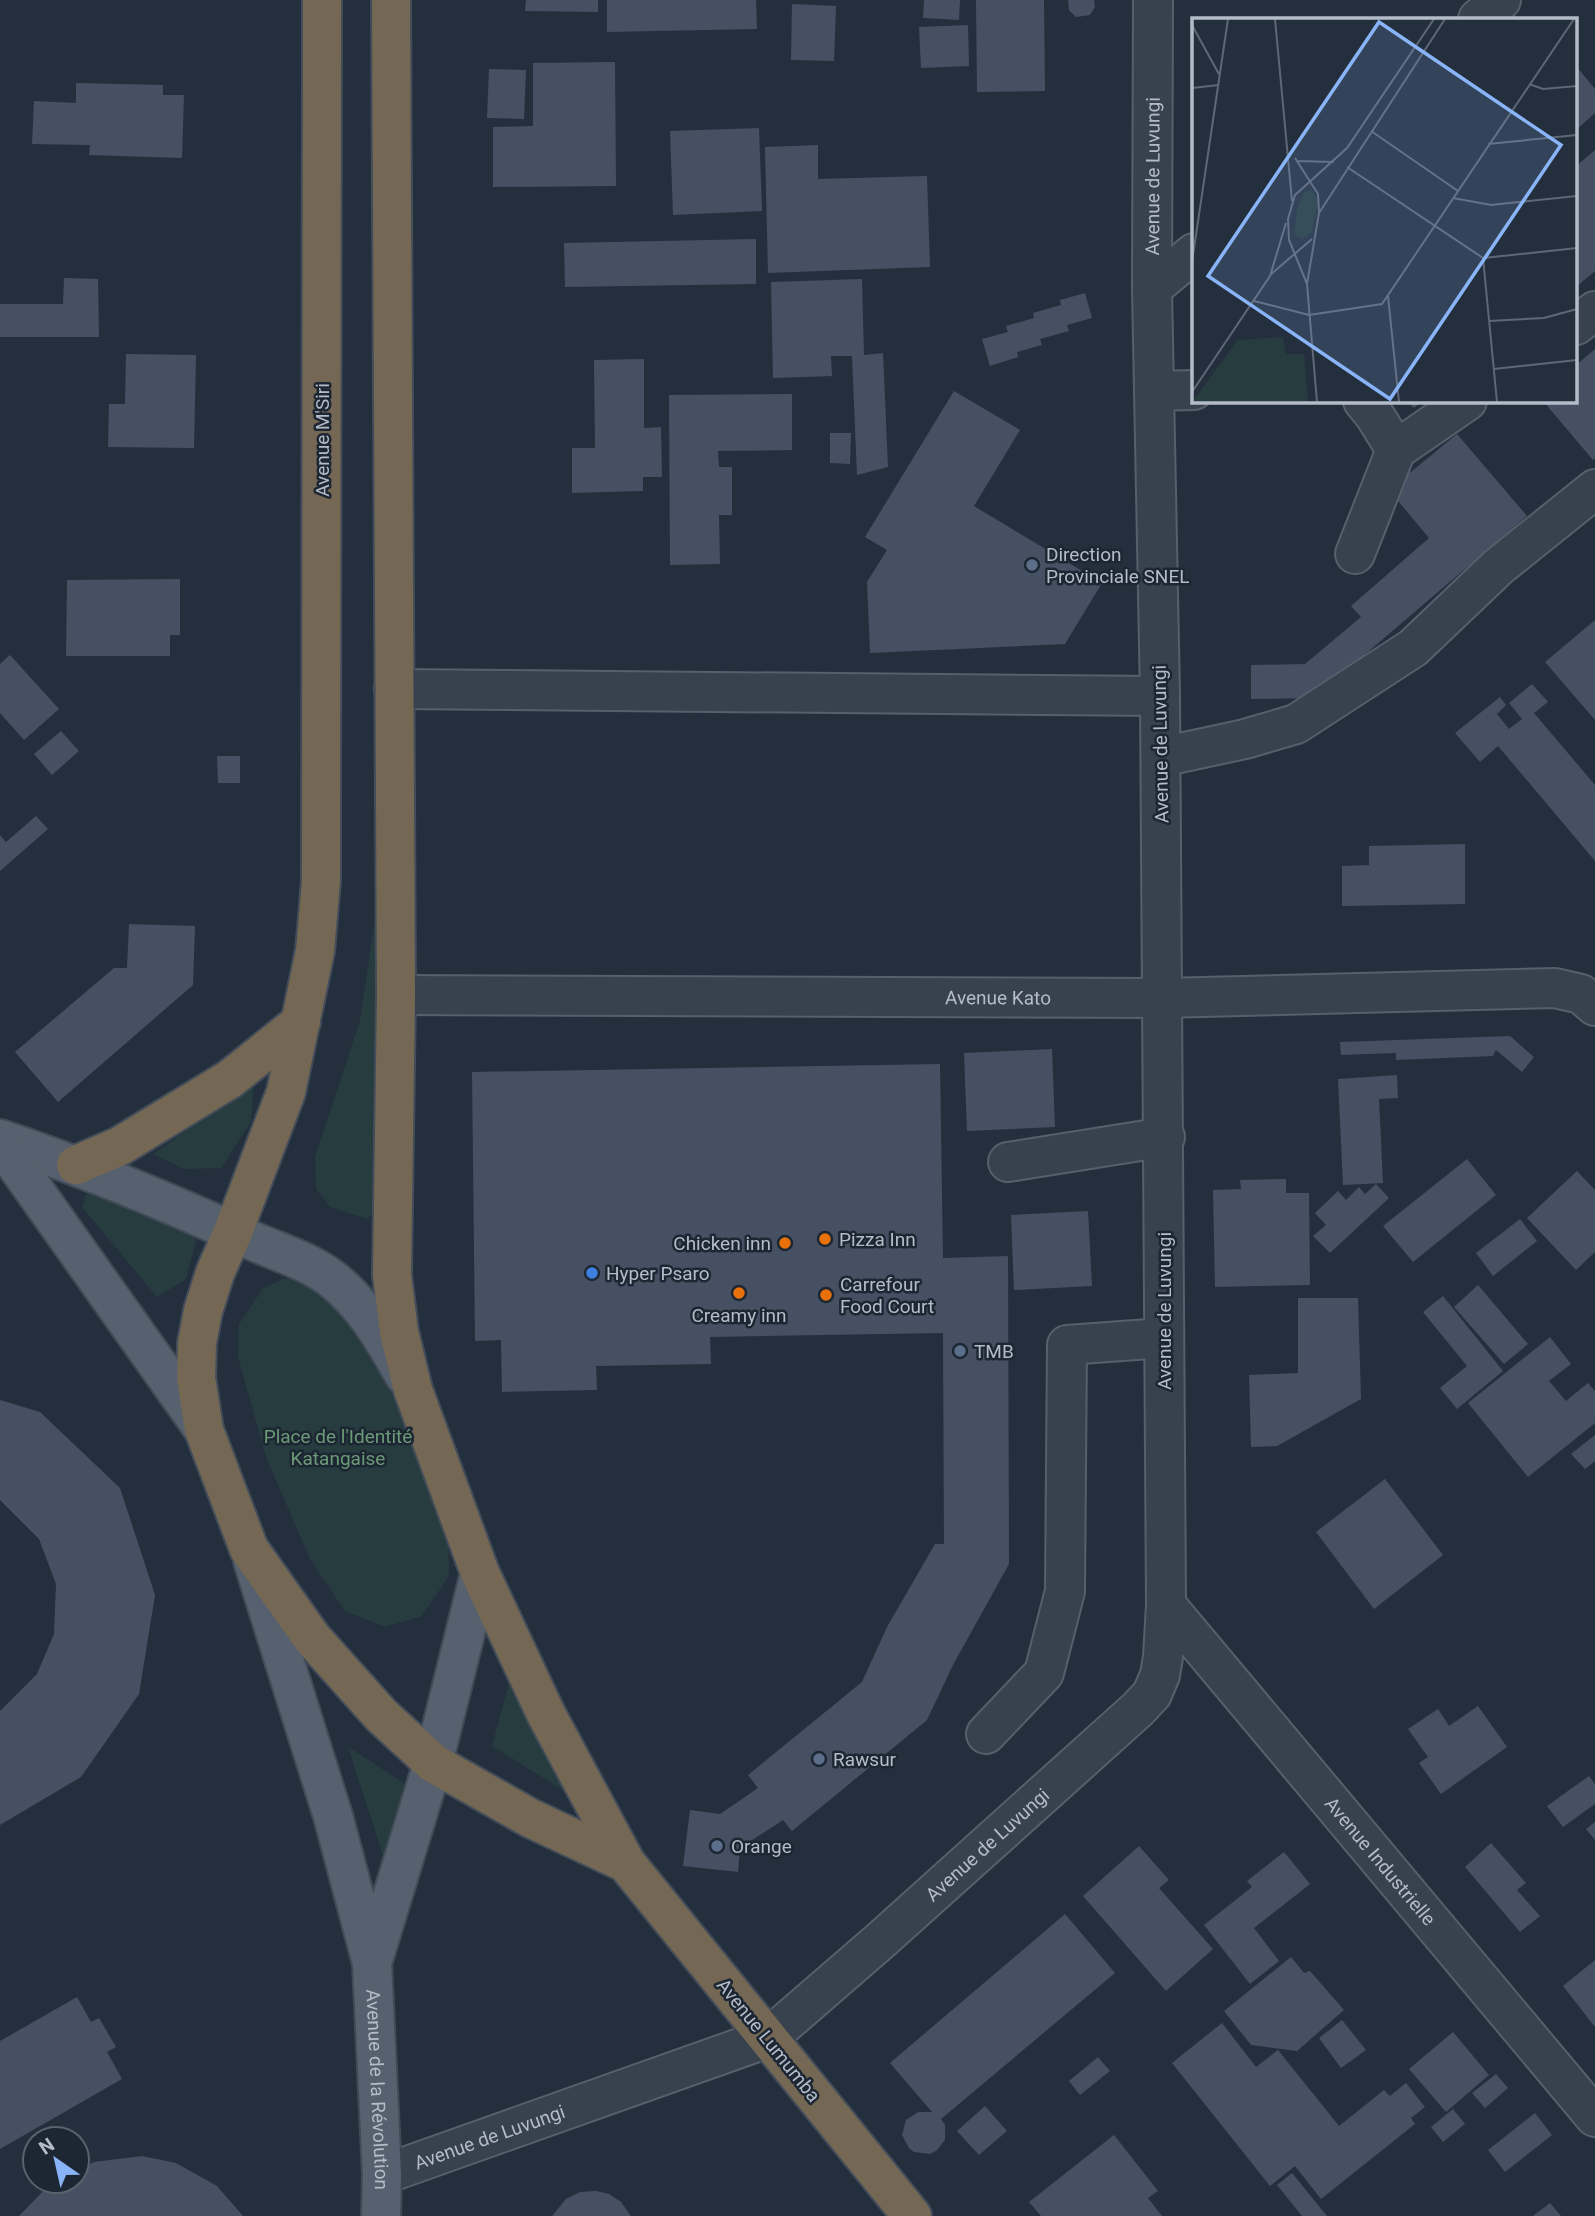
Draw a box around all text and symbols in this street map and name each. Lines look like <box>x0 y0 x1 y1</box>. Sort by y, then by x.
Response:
inset map <box>1192 18 1578 402</box>
street label: Avenue de Luvungi <box>1141 97 1165 255</box>
street label: Avenue M'Siri <box>311 383 334 497</box>
place label: Direction Provinciale SNEL <box>1046 543 1189 588</box>
marker: Direction Provinciale SNEL <box>1024 557 1040 573</box>
street label: Avenue de Luvungi <box>1148 665 1173 823</box>
street label: Avenue Kato <box>945 986 1051 1010</box>
place label: Pizza Inn <box>839 1228 916 1251</box>
marker: Pizza Inn <box>817 1231 833 1247</box>
place label: Chicken inn <box>673 1232 771 1255</box>
street label: Avenue de Luvungi <box>1153 1232 1176 1390</box>
marker: Chicken inn <box>777 1235 793 1251</box>
place label: Hyper Psaro <box>606 1262 710 1285</box>
marker: Hyper Psaro <box>584 1265 600 1281</box>
place label: Carrefour Food Court <box>840 1273 934 1318</box>
marker: Creamy inn <box>731 1285 747 1301</box>
marker: Carrefour Food Court <box>818 1287 834 1303</box>
place label: Creamy inn <box>691 1304 787 1327</box>
place label: TMB <box>974 1340 1014 1363</box>
marker: TMB <box>952 1343 968 1359</box>
park label: Place de l'Identité Katangaise <box>264 1425 412 1470</box>
place label: Rawsur <box>833 1748 897 1771</box>
marker: Rawsur <box>811 1751 827 1767</box>
street label: Avenue de Luvungi <box>921 1783 1054 1906</box>
street label: Avenue Industrielle <box>1320 1793 1440 1930</box>
place label: Orange <box>731 1835 792 1858</box>
marker: Orange <box>709 1838 725 1854</box>
street label: Avenue Lumumba <box>712 1974 825 2107</box>
street label: Avenue de la Révolution <box>361 1989 393 2190</box>
street label: Avenue de Luvungi <box>411 2100 568 2175</box>
north arrow <box>21 2125 91 2195</box>
text: N <box>35 2133 59 2160</box>

